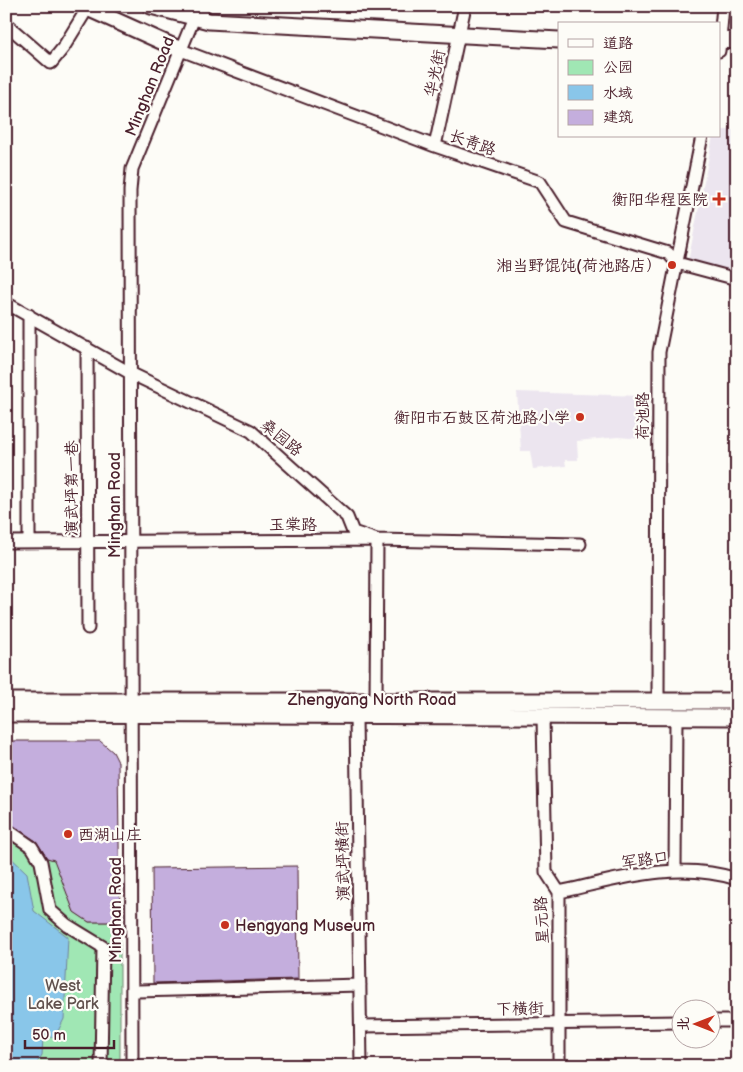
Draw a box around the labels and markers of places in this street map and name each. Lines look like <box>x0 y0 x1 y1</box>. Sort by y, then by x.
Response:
place label: 衡阳华程医院 <box>612 191 708 210</box>
marker: 衡阳华程医院 <box>712 192 726 206</box>
place label: 湘当野馄饨(荷池路店） <box>496 257 662 276</box>
marker: 湘当野馄饨(荷池路店） <box>666 259 678 271</box>
place label: 衡阳市石鼓区荷池路小学 <box>394 409 570 428</box>
marker: 衡阳市石鼓区荷池路小学 <box>574 411 586 423</box>
place label: 西湖山庄 <box>78 826 142 845</box>
marker: 西湖山庄 <box>62 828 74 840</box>
place label: Hengyang Museum <box>235 917 375 936</box>
marker: Hengyang Museum <box>219 919 231 931</box>

